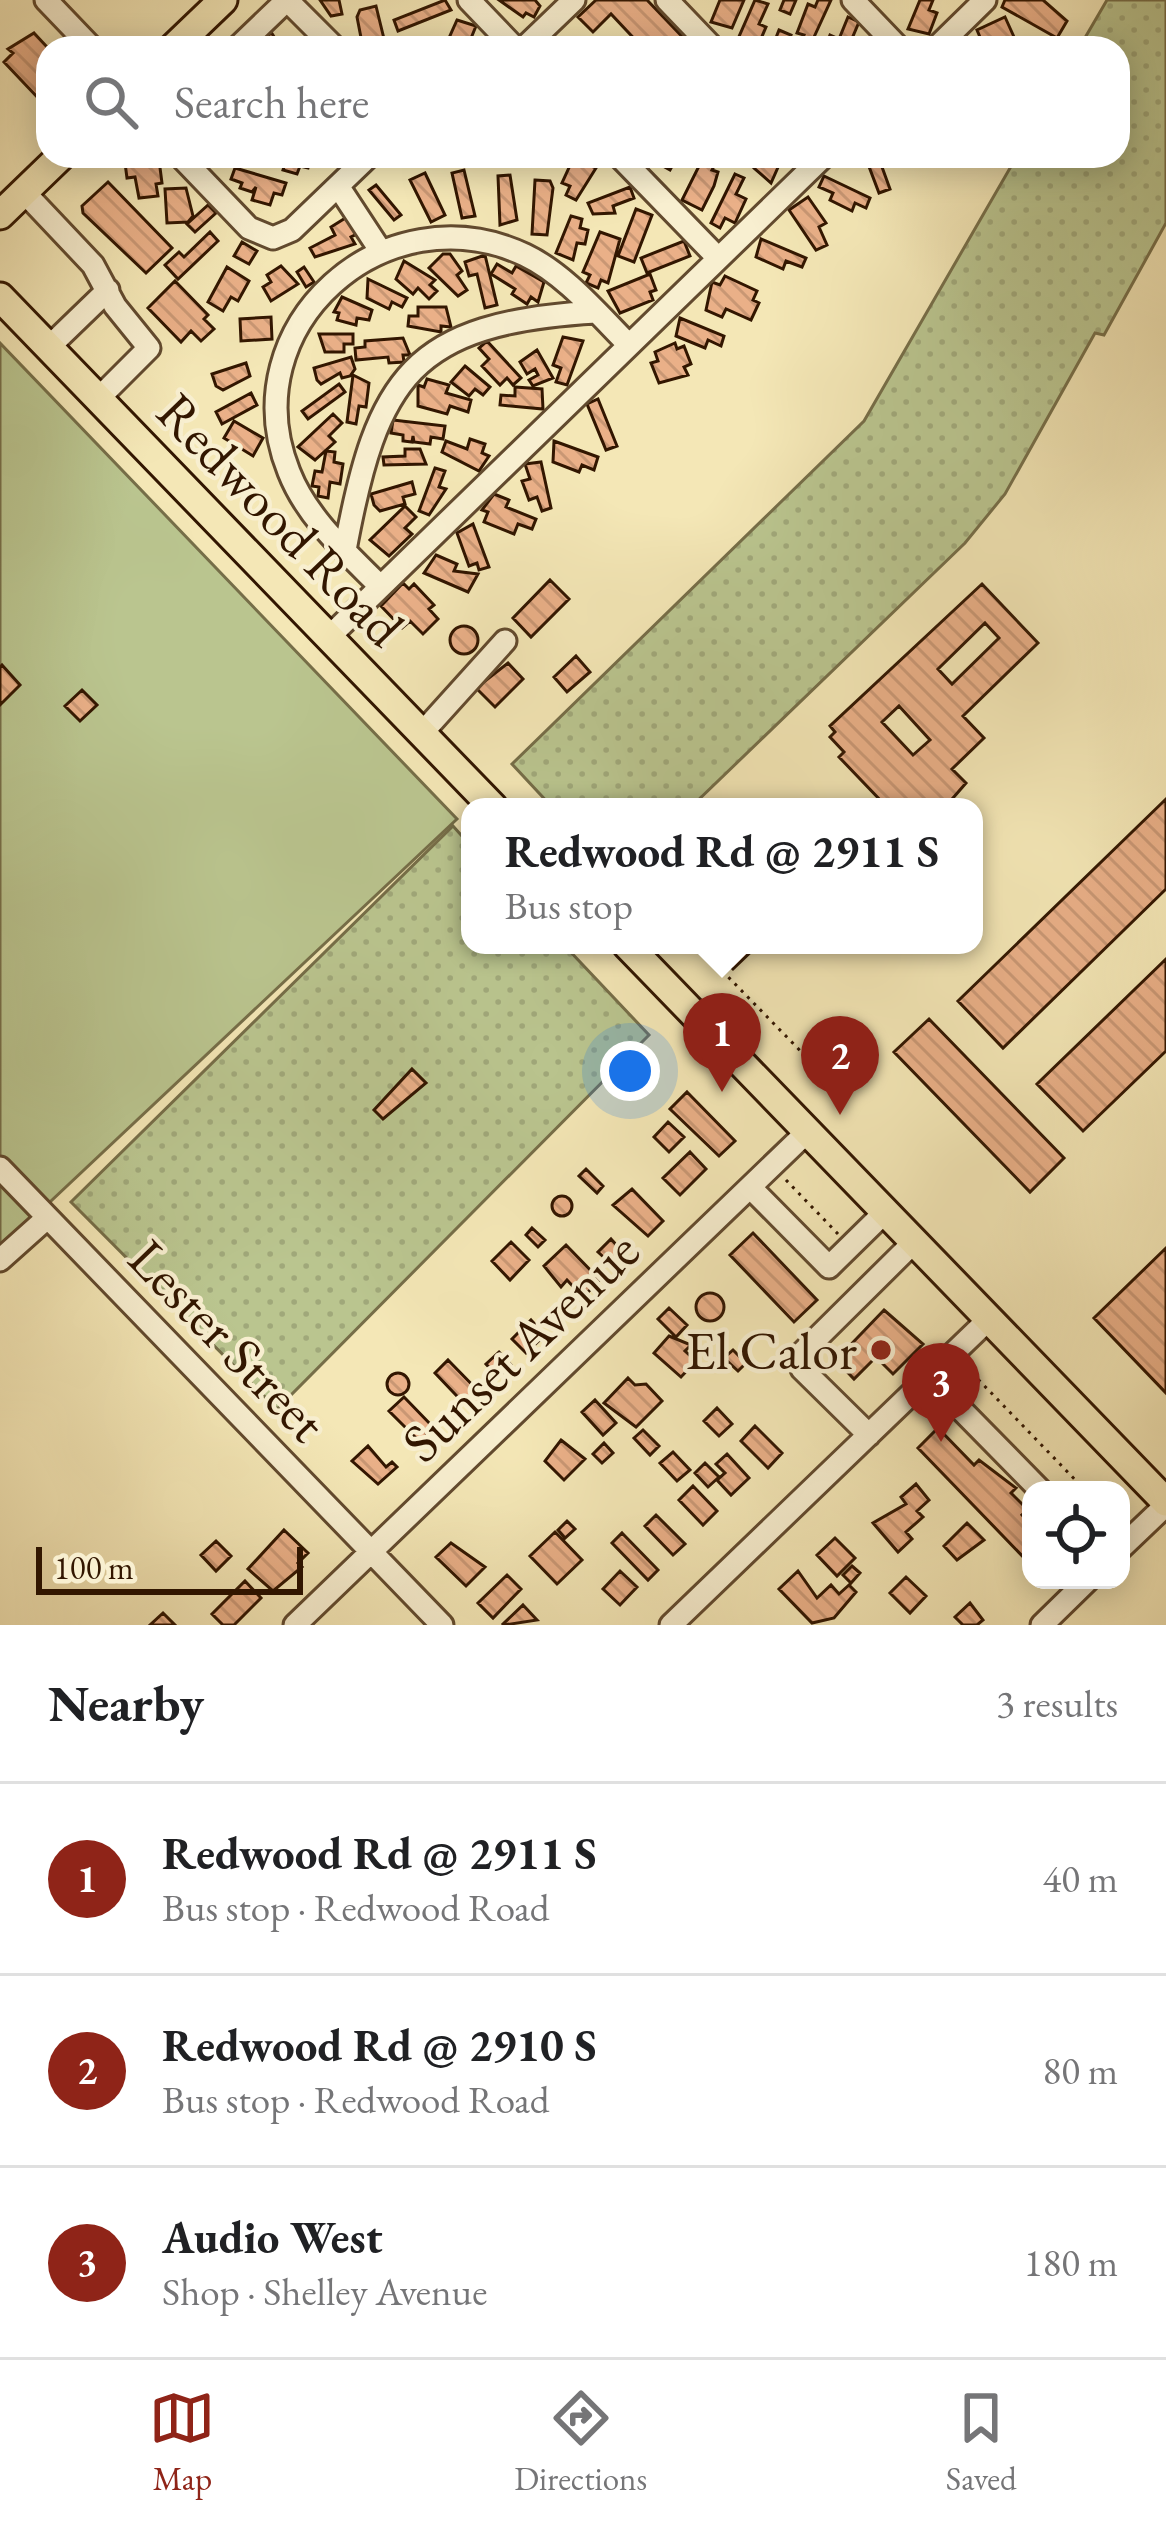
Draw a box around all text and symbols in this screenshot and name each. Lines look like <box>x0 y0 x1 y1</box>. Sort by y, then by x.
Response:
search box <box>36 36 1130 168</box>
icon: search <box>78 69 144 135</box>
text: Search here <box>174 73 369 131</box>
street label: Redwood Road <box>142 377 420 661</box>
popup <box>461 798 983 954</box>
text: Redwood Rd @ 2911 S <box>505 822 939 880</box>
text: Bus stop <box>505 880 633 931</box>
pin: 1 <box>683 993 761 1092</box>
pin: 2 <box>801 1016 879 1115</box>
your location <box>600 1041 660 1101</box>
street label: Sunset Avenue <box>387 1215 653 1477</box>
street label: Lester Street <box>114 1224 342 1456</box>
place label: El Calor <box>685 1315 857 1385</box>
marker: El Calor <box>868 1337 894 1363</box>
pin: 3 <box>902 1343 980 1442</box>
map controls <box>1022 1481 1130 1589</box>
button: locate <box>1022 1481 1130 1589</box>
scale bar <box>36 1541 303 1594</box>
text: 100 m <box>54 1546 134 1589</box>
text: Nearby <box>48 1670 204 1736</box>
text: 3 results <box>996 1678 1118 1729</box>
text: Redwood Rd @ 2911 S <box>162 1824 597 1882</box>
text: 1 <box>77 1853 97 1904</box>
text: 40 m <box>1042 1853 1118 1904</box>
text: Bus stop · Redwood Road <box>162 1882 550 1933</box>
text: Redwood Rd @ 2910 S <box>162 2016 597 2074</box>
text: 2 <box>77 2045 97 2096</box>
text: 80 m <box>1042 2045 1118 2096</box>
text: Bus stop · Redwood Road <box>162 2074 550 2125</box>
text: Audio West <box>162 2208 383 2266</box>
text: 3 <box>77 2237 97 2288</box>
text: 180 m <box>1024 2237 1118 2288</box>
text: Shop · Shelley Avenue <box>162 2266 487 2317</box>
tab: Map <box>149 2385 215 2500</box>
tab: Directions <box>514 2385 647 2500</box>
tab: Saved <box>946 2385 1017 2500</box>

